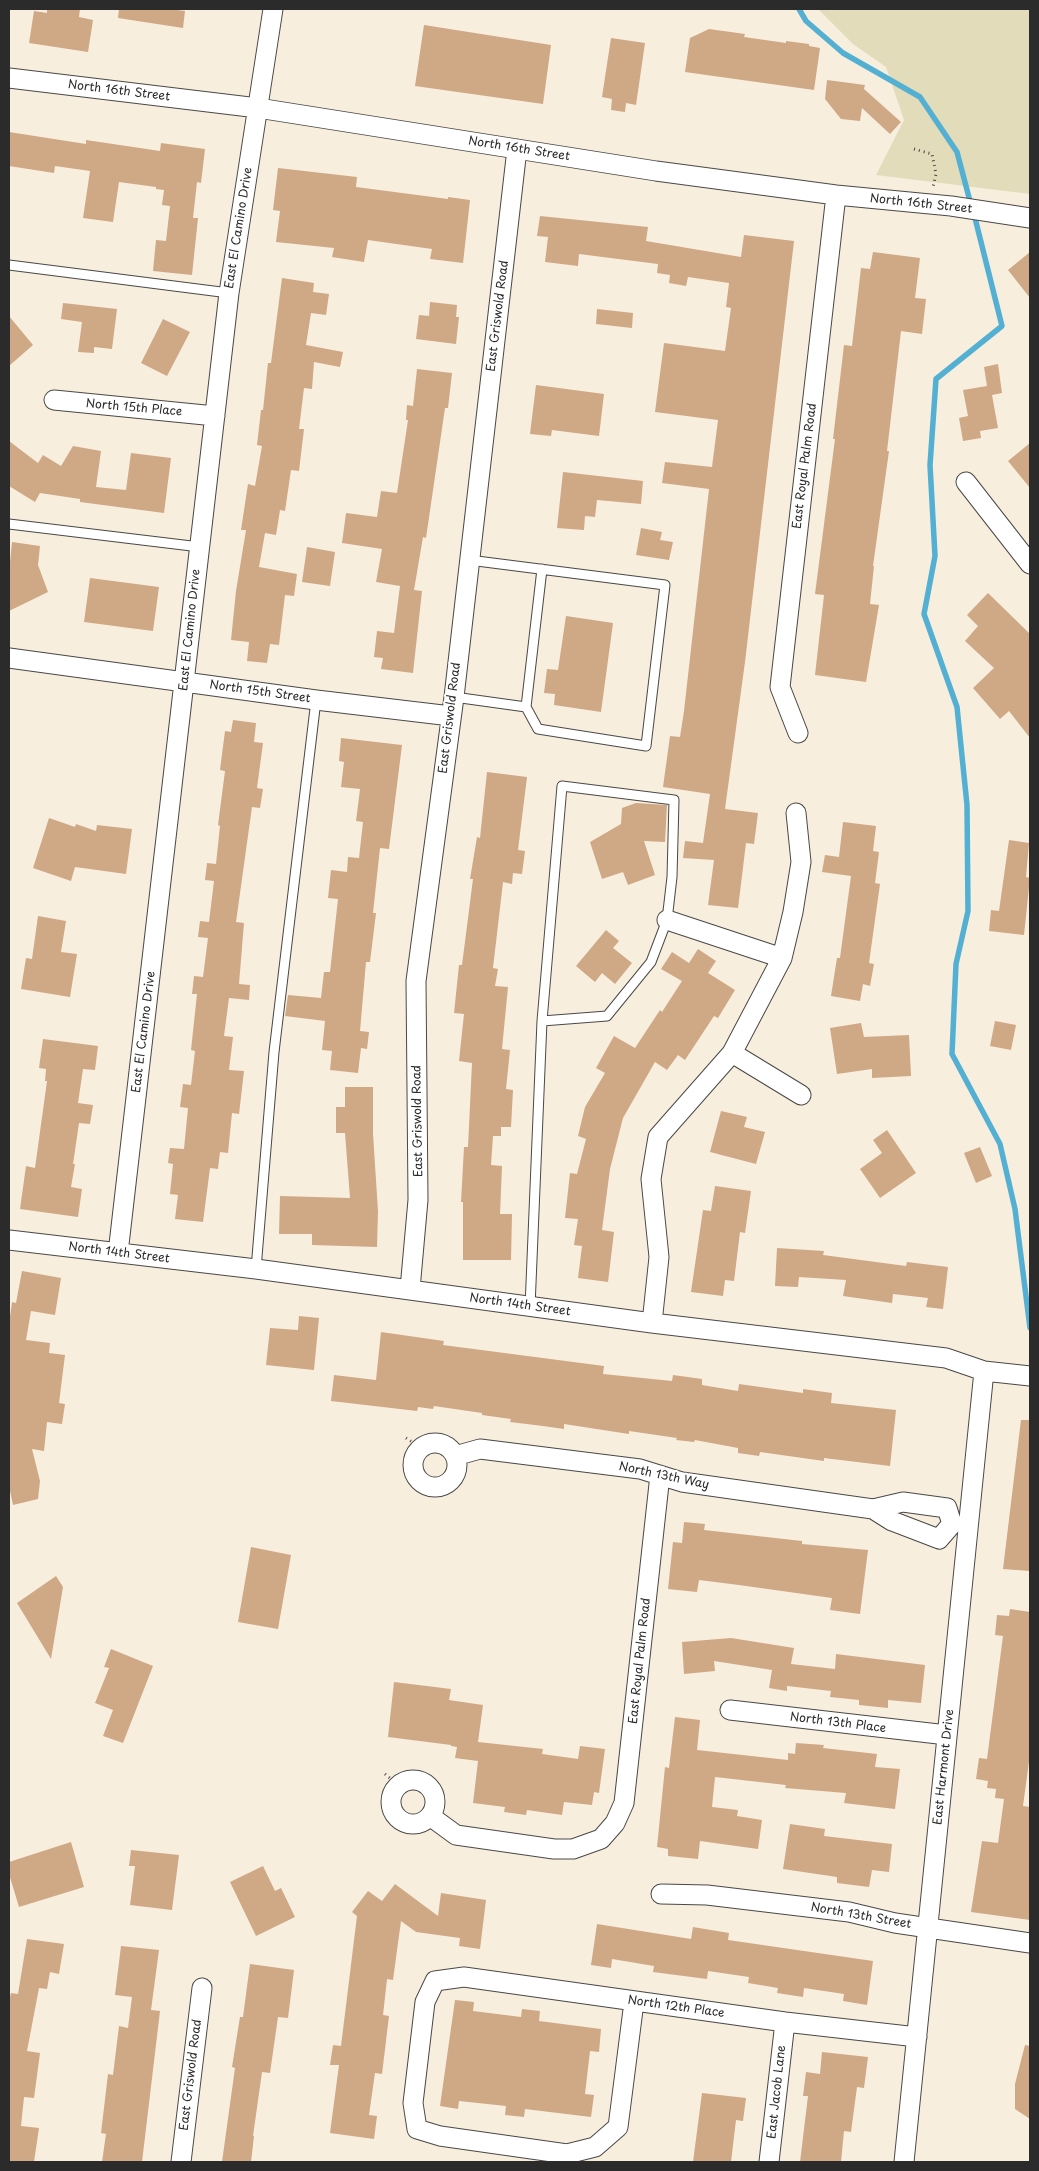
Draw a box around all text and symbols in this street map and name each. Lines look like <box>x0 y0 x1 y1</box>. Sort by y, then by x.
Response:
street label: North 16th Street <box>67 78 171 104</box>
street label: North 16th Street <box>467 134 571 164</box>
street label: East El Camino Drive <box>222 166 256 290</box>
street label: North 16th Street <box>869 191 973 217</box>
street label: East Griswold Road <box>484 260 512 372</box>
street label: North 15th Place <box>85 397 183 419</box>
street label: East Royal Palm Road <box>790 402 820 530</box>
street label: East El Camino Drive <box>176 568 204 692</box>
street label: East Griswold Road <box>436 662 464 774</box>
street label: North 15th Street <box>209 678 311 706</box>
street label: East El Camino Drive <box>129 970 159 1094</box>
street label: East Griswold Road <box>410 1065 426 1177</box>
street label: North 14th Street <box>68 1240 170 1266</box>
street label: North 14th Street <box>469 1291 571 1319</box>
street label: North 13th Way <box>618 1459 710 1493</box>
street label: East Royal Palm Road <box>626 1597 654 1725</box>
street label: East Harmont Drive <box>931 1708 957 1826</box>
street label: North 13th Place <box>789 1710 887 1736</box>
street label: North 13th Street <box>810 1900 912 1932</box>
street label: North 12th Place <box>627 1993 725 2021</box>
street label: East Griswold Road <box>177 2019 205 2131</box>
street label: East Jacob Lane <box>765 2044 789 2140</box>

